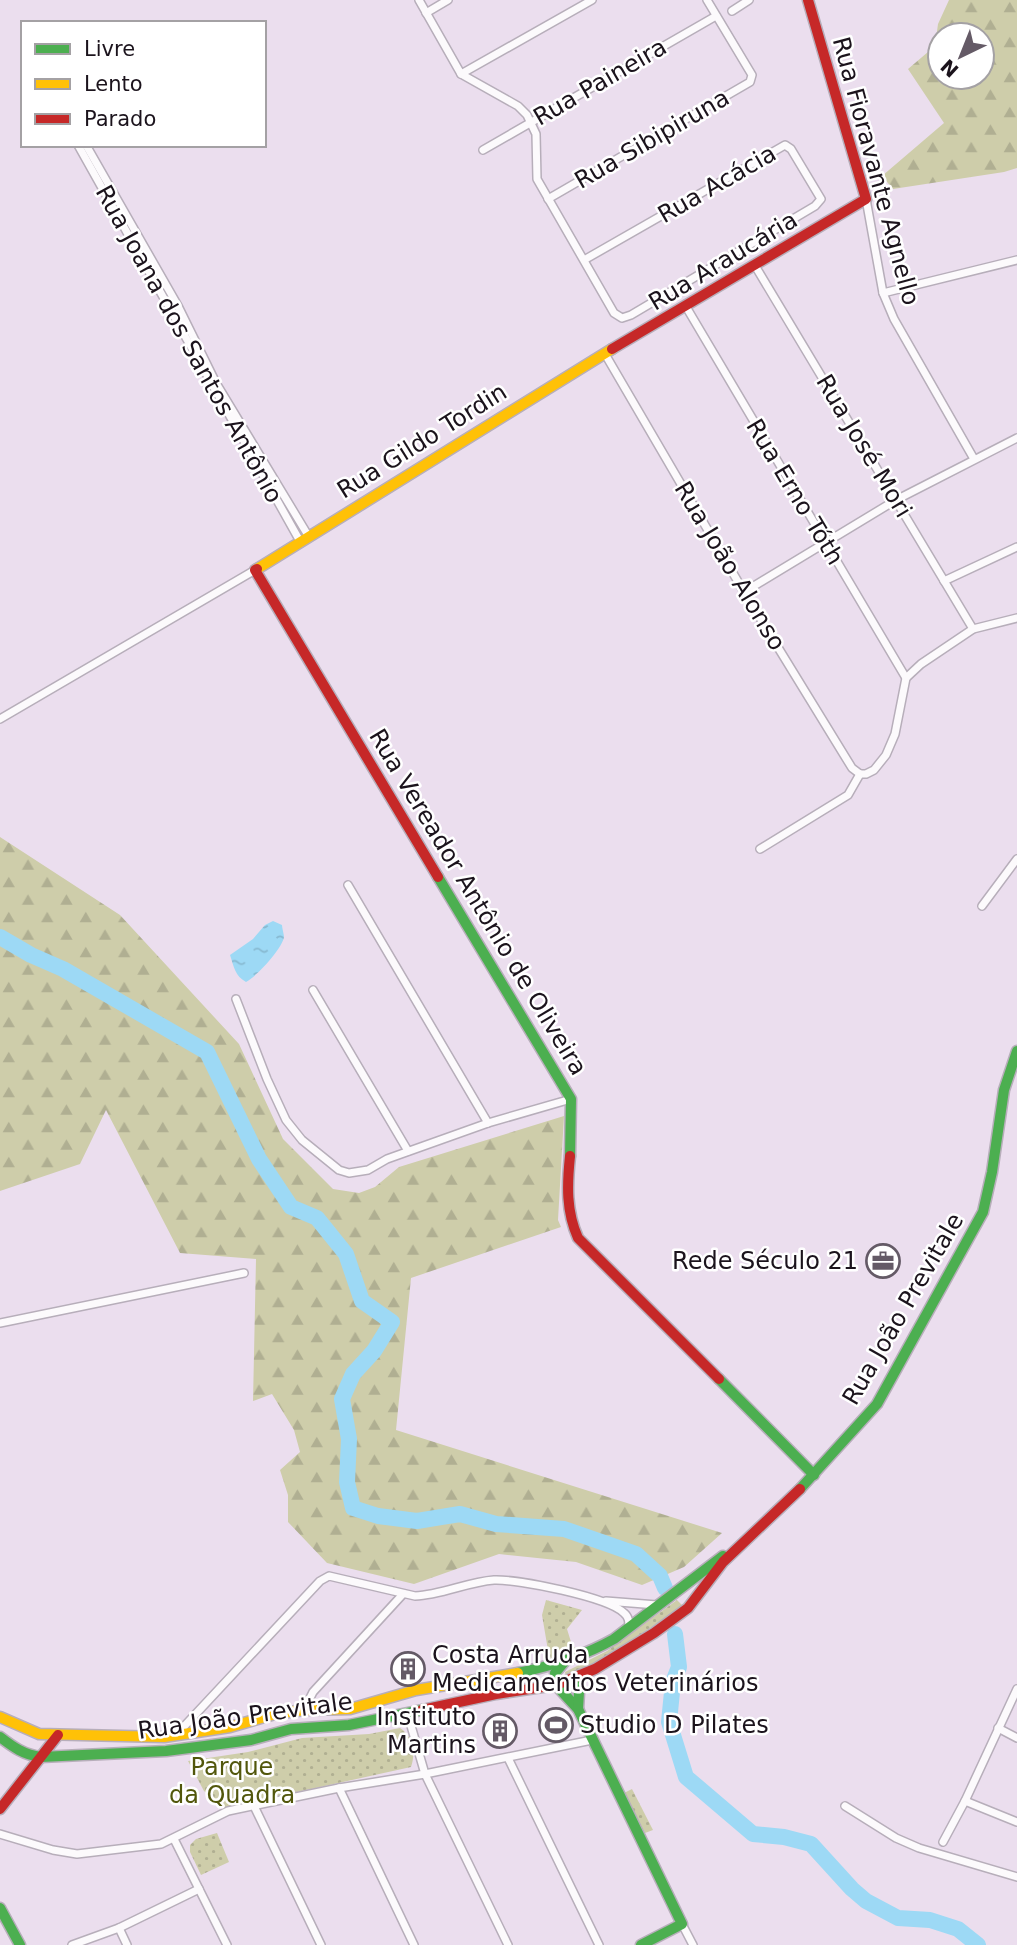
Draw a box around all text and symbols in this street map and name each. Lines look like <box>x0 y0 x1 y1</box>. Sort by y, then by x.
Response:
legend <box>21 21 266 147</box>
north arrow <box>926 21 996 91</box>
street label: Rua Paineira <box>528 33 672 131</box>
street label: Rua Fioravante Agnello <box>827 34 925 308</box>
text: Livre <box>84 37 135 61</box>
text: N <box>936 55 963 82</box>
text: Lento <box>84 72 143 96</box>
street label: Rua Sibipiruna <box>570 83 734 195</box>
text: Parado <box>84 107 156 131</box>
street label: Rua Acácia <box>653 139 781 229</box>
street label: Rua Joana dos Santos Antônio <box>90 180 288 508</box>
street label: Rua Araucária <box>644 206 802 316</box>
street label: Rua José Mori <box>810 369 918 523</box>
street label: Rua Gildo Tordin <box>332 378 512 504</box>
street label: Rua Erno Tóth <box>740 414 850 570</box>
street label: Rua João Alonso <box>669 476 791 656</box>
street label: Rua Vereador Antônio de Oliveira <box>363 724 593 1080</box>
street label: Rua João Previtale <box>837 1208 969 1410</box>
office icon: Rede Século 21 <box>864 1242 902 1280</box>
place label: Rede Século 21 <box>672 1247 858 1275</box>
place label: Costa Arruda Medicamentos Veterinários <box>432 1641 759 1697</box>
building icon: Costa Arruda Medicamentos Veterinários <box>389 1650 427 1688</box>
street label: Rua João Previtale <box>136 1687 354 1745</box>
place label: Instituto Martins <box>376 1703 476 1759</box>
sports icon: Studio D Pilates <box>537 1706 575 1744</box>
place label: Studio D Pilates <box>580 1711 769 1739</box>
building icon: Instituto Martins <box>481 1712 519 1750</box>
park label: Parque da Quadra <box>169 1753 295 1809</box>

